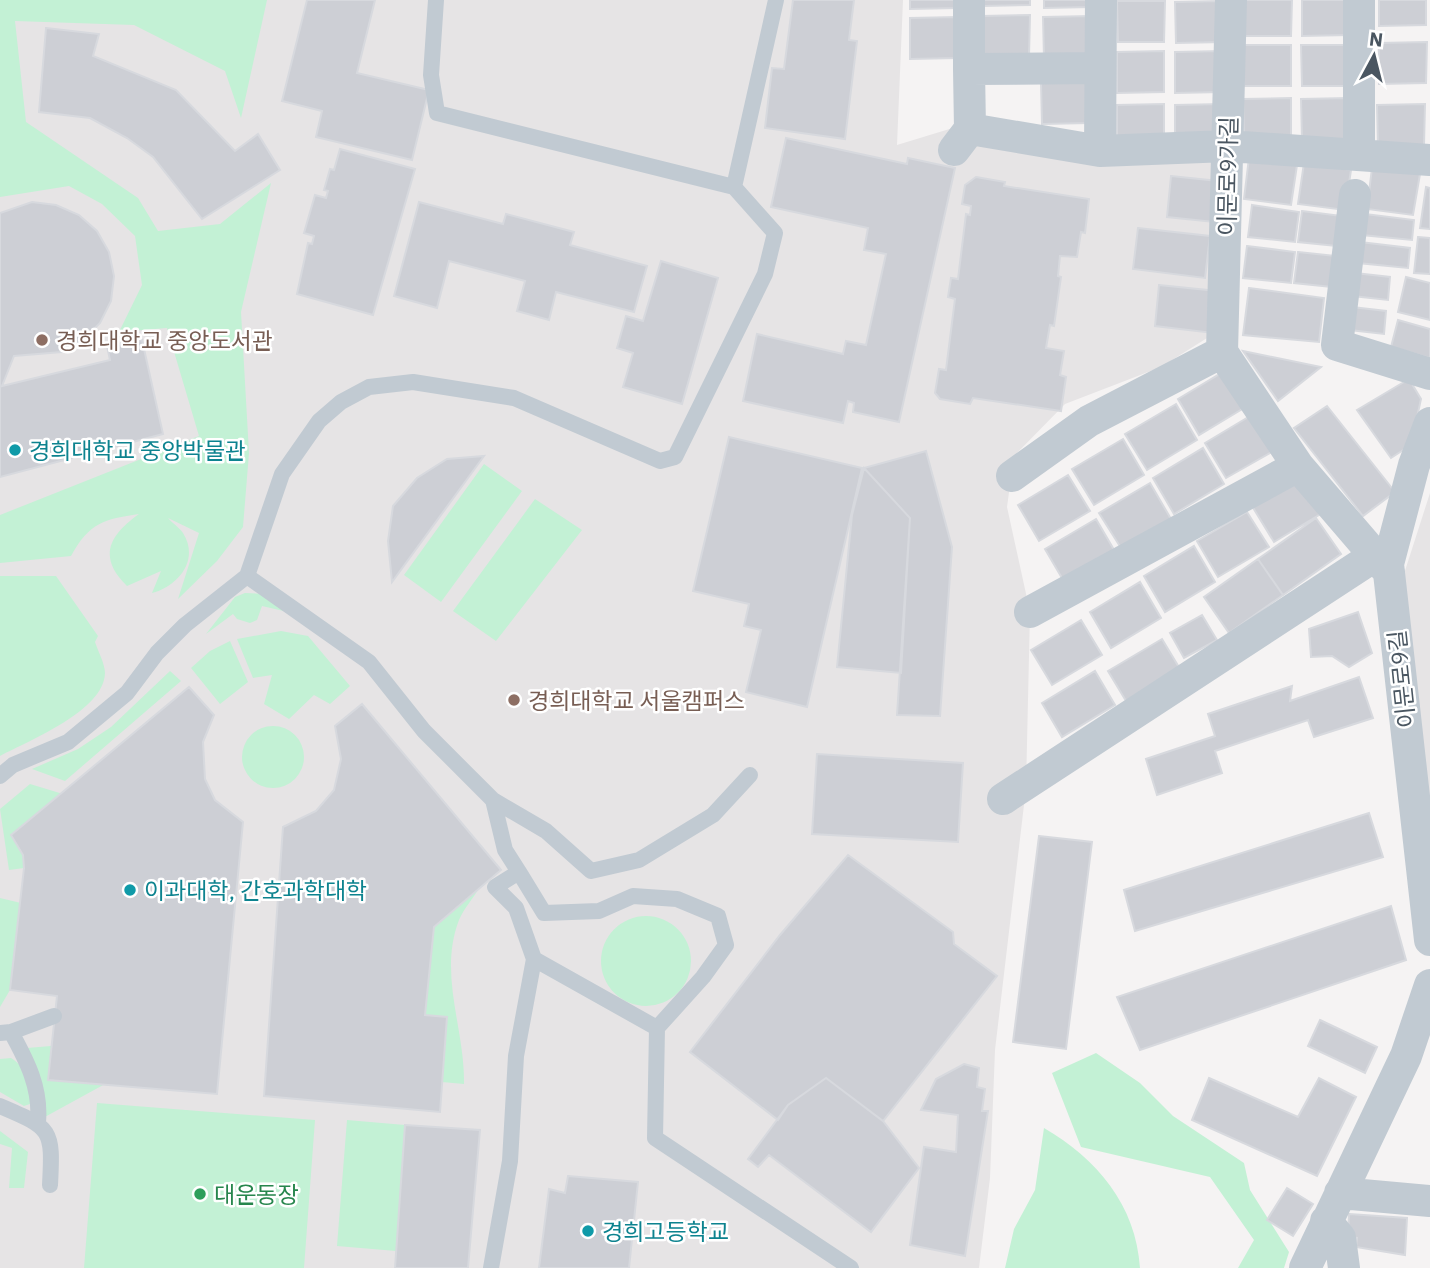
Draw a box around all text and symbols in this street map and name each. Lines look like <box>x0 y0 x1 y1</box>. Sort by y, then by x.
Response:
north arrow <box>1339 21 1409 91</box>
text: N <box>1368 26 1384 52</box>
street label: 이문로9가길 <box>1211 116 1243 236</box>
place label: 경희대학교 중앙도서관 <box>56 325 273 355</box>
marker: 경희대학교 중앙도서관 <box>34 332 50 348</box>
place label: 경희대학교 중앙박물관 <box>29 435 246 465</box>
marker: 경희대학교 중앙박물관 <box>7 442 23 458</box>
street label: 이문로9길 <box>1381 628 1421 730</box>
place label: 경희대학교 서울캠퍼스 <box>528 685 745 715</box>
marker: 경희대학교 서울캠퍼스 <box>506 692 522 708</box>
place label: 이과대학, 간호과학대학 <box>144 875 367 905</box>
marker: 이과대학, 간호과학대학 <box>122 882 138 898</box>
place label: 대운동장 <box>214 1179 299 1209</box>
marker: 대운동장 <box>192 1186 208 1202</box>
place label: 경희고등학교 <box>602 1216 729 1246</box>
marker: 경희고등학교 <box>580 1223 596 1239</box>

